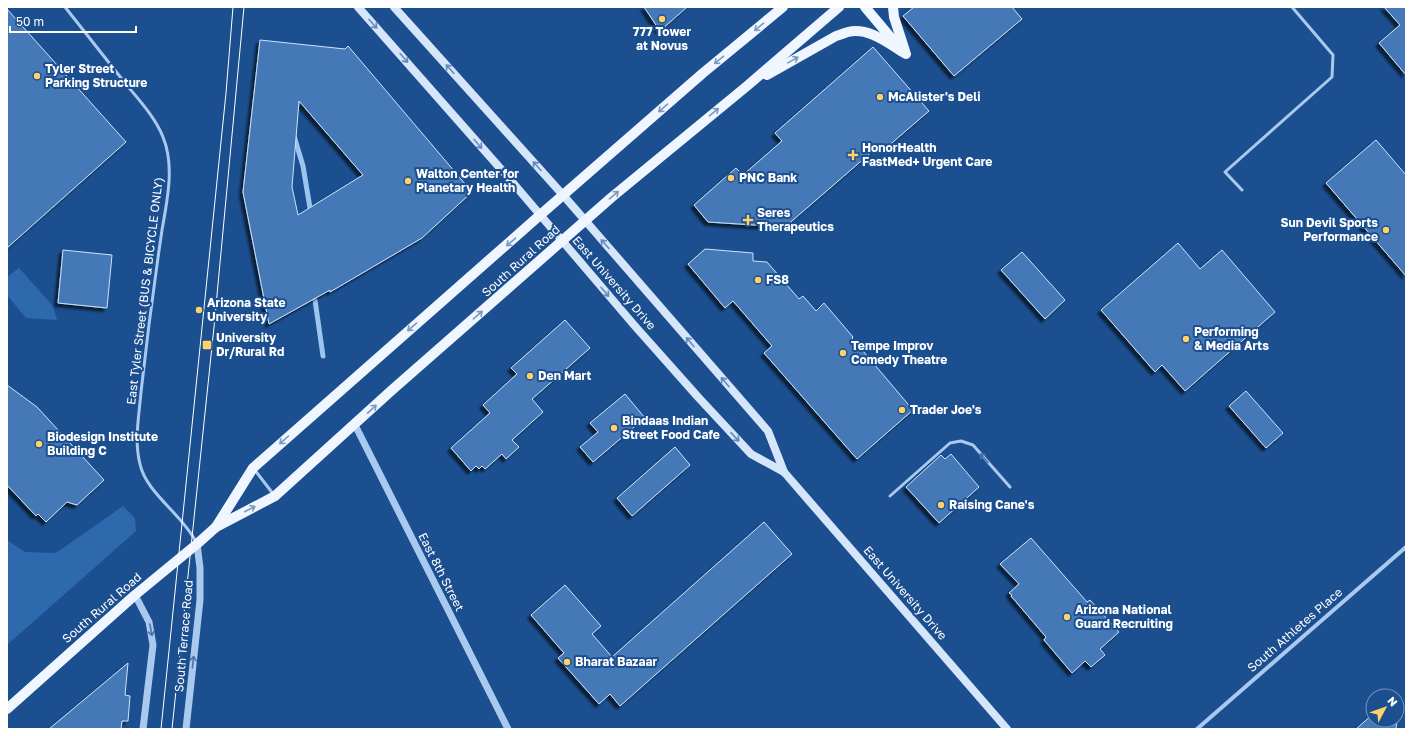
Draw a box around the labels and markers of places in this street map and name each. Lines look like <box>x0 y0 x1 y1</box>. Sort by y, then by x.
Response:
marker: 777 Tower at Novus <box>657 14 667 24</box>
place label: 777 Tower at Novus <box>633 24 691 53</box>
place label: Tyler Street Parking Structure <box>45 61 147 90</box>
marker: Tyler Street Parking Structure <box>32 71 42 81</box>
place label: McAlister's Deli <box>888 89 980 104</box>
marker: McAlister's Deli <box>875 92 885 102</box>
place label: HonorHealth FastMed+ Urgent Care <box>862 140 992 169</box>
marker: HonorHealth FastMed+ Urgent Care <box>847 149 859 161</box>
place label: Walton Center for Planetary Health <box>416 166 519 195</box>
place label: PNC Bank <box>739 170 797 185</box>
marker: PNC Bank <box>726 173 736 183</box>
marker: Walton Center for Planetary Health <box>403 176 413 186</box>
place label: Seres Therapeutics <box>757 205 834 234</box>
marker: Seres Therapeutics <box>742 214 754 226</box>
place label: Sun Devil Sports Performance <box>1281 215 1378 244</box>
marker: Sun Devil Sports Performance <box>1381 225 1391 235</box>
place label: FS8 <box>766 272 789 287</box>
marker: FS8 <box>753 275 763 285</box>
place label: Arizona State University <box>207 295 286 324</box>
marker: Arizona State University <box>194 305 204 315</box>
place label: Performing & Media Arts <box>1194 324 1269 353</box>
place label: University Dr/Rural Rd <box>216 330 284 359</box>
marker: Performing & Media Arts <box>1181 334 1191 344</box>
place label: Tempe Improv Comedy Theatre <box>851 338 947 367</box>
marker: University Dr/Rural Rd <box>201 339 213 351</box>
marker: Tempe Improv Comedy Theatre <box>838 348 848 358</box>
place label: Den Mart <box>538 368 591 383</box>
marker: Den Mart <box>525 371 535 381</box>
place label: Trader Joe's <box>910 402 982 417</box>
marker: Trader Joe's <box>897 405 907 415</box>
place label: Bindaas Indian Street Food Cafe <box>622 413 720 442</box>
marker: Bindaas Indian Street Food Cafe <box>609 423 619 433</box>
place label: Biodesign Institute Building C <box>47 429 158 458</box>
marker: Biodesign Institute Building C <box>34 439 44 449</box>
place label: Raising Cane's <box>949 497 1035 512</box>
marker: Raising Cane's <box>936 500 946 510</box>
place label: Arizona National Guard Recruiting <box>1075 602 1173 631</box>
marker: Arizona National Guard Recruiting <box>1062 612 1072 622</box>
place label: Bharat Bazaar <box>575 654 657 669</box>
marker: Bharat Bazaar <box>562 657 572 667</box>

